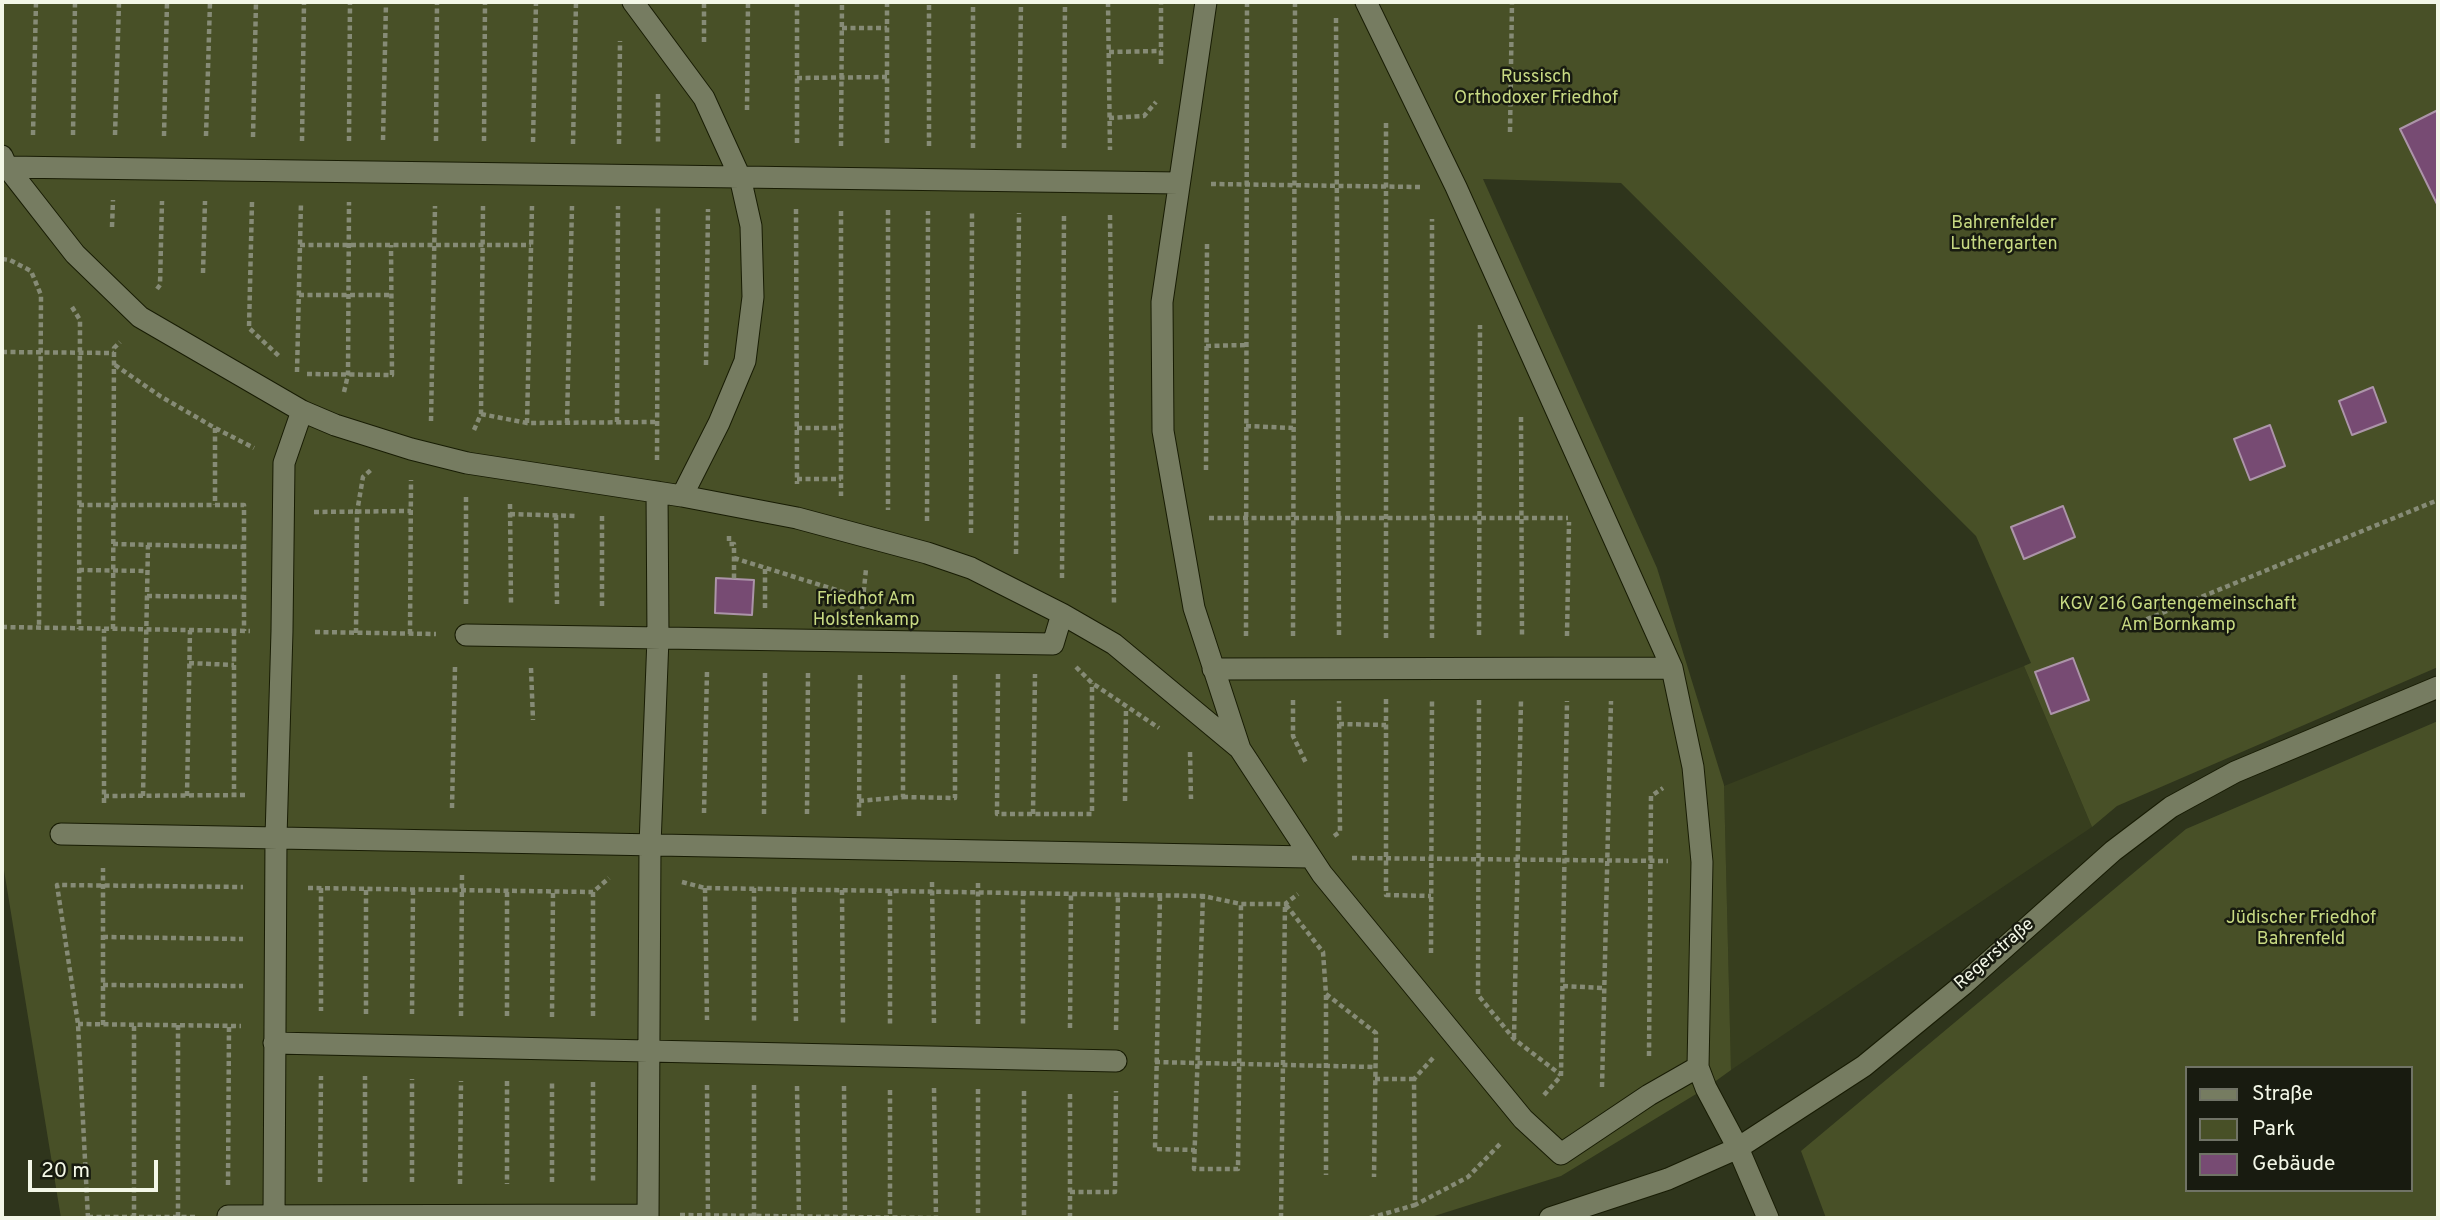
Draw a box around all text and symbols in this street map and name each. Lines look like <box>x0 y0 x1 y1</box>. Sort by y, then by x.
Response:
park label: Russisch Orthodoxer Friedhof <box>1454 67 1618 110</box>
park label: Bahrenfelder Luthergarten <box>1950 213 2058 256</box>
park label: Friedhof Am Holstenkamp <box>813 589 919 632</box>
park label: KGV 216 Gartengemeinschaft Am Bornkamp <box>2059 594 2297 636</box>
park label: Jüdischer Friedhof Bahrenfeld <box>2226 908 2376 950</box>
street label: Regerstraße <box>1951 915 2039 995</box>
legend <box>2184 1066 2412 1192</box>
text: Straße <box>2252 1081 2313 1108</box>
text: Park <box>2252 1116 2295 1143</box>
scale bar <box>32 1146 161 1190</box>
text: Gebäude <box>2252 1151 2335 1178</box>
text: 20 m <box>41 1158 90 1185</box>

